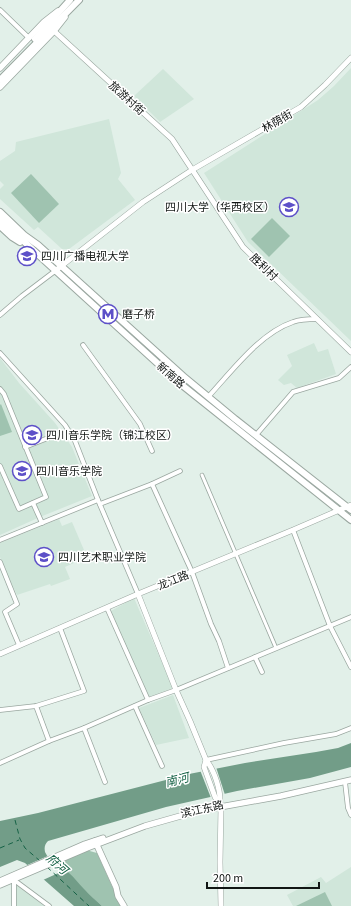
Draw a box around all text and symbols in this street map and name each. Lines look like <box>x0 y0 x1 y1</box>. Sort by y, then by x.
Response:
street label: 旅游村街 <box>105 78 148 119</box>
street label: 林荫街 <box>259 107 295 136</box>
school or university icon: 四川大学（华西校区） <box>278 196 300 218</box>
place label: 四川大学（华西校区） <box>165 200 275 215</box>
school or university icon: 四川广播电视大学 <box>16 245 38 267</box>
place label: 四川广播电视大学 <box>41 249 129 264</box>
street label: 胜利村 <box>247 251 281 284</box>
metro station icon: 磨子桥 <box>97 303 119 325</box>
place label: 磨子桥 <box>122 307 155 322</box>
street label: 新南路 <box>153 359 188 392</box>
school or university icon: 四川音乐学院（锦江校区） <box>21 424 43 446</box>
place label: 四川音乐学院（锦江校区） <box>46 428 178 443</box>
school or university icon: 四川音乐学院 <box>11 460 33 482</box>
place label: 四川音乐学院 <box>36 464 102 479</box>
school or university icon: 四川艺术职业学院 <box>33 546 55 568</box>
place label: 四川艺术职业学院 <box>58 550 146 565</box>
street label: 龙江路 <box>155 567 191 594</box>
water label: 南河 <box>163 769 193 792</box>
street label: 滨江东路 <box>179 797 225 822</box>
water label: 府河 <box>42 850 73 880</box>
scale bar <box>207 864 319 890</box>
text: 200 m <box>213 870 243 887</box>

